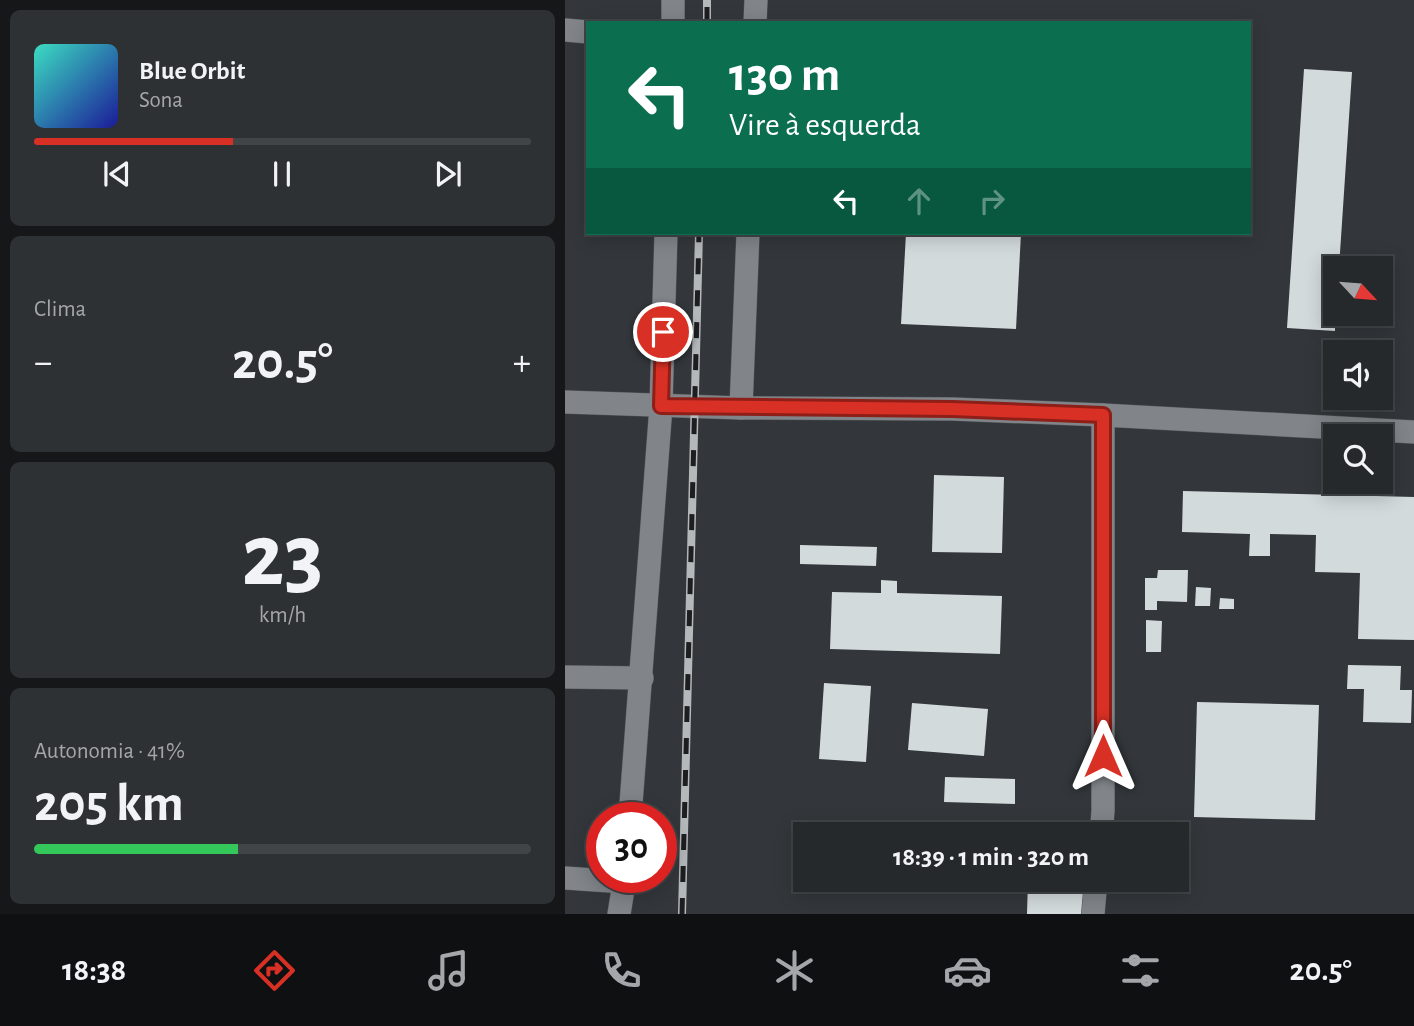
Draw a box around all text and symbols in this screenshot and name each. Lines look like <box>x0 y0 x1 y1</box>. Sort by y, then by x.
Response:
icon: left <box>614 49 705 140</box>
text: 130 m <box>729 51 840 100</box>
text: Blue Orbit <box>139 58 245 84</box>
text: Sona <box>139 89 183 112</box>
text: Vire à esquerda <box>729 109 921 141</box>
icon: previous <box>98 155 136 193</box>
icon: pause <box>263 155 301 193</box>
icon: next <box>429 155 467 193</box>
icon: left <box>827 182 865 220</box>
icon: ahead <box>900 182 938 220</box>
icon: right <box>973 182 1011 220</box>
north arrow <box>1323 256 1393 326</box>
map controls <box>1323 256 1393 494</box>
text: Clima <box>34 298 86 321</box>
pin <box>633 302 693 362</box>
icon: arrive <box>644 313 682 351</box>
text: 20.5° <box>232 336 333 388</box>
button: sound <box>1323 340 1393 410</box>
text: − <box>34 344 52 382</box>
text: + <box>513 344 531 382</box>
button: search <box>1323 424 1393 494</box>
text: 23 <box>241 511 324 602</box>
text: km/h <box>259 604 306 627</box>
position arrow <box>1066 719 1140 793</box>
text: Autonomia · 41% <box>34 740 185 763</box>
text: 205 km <box>34 778 184 830</box>
speed limit sign: 30 <box>586 802 677 893</box>
text: 18:39 · 1 min · 320 m <box>893 844 1089 870</box>
icon: directions <box>250 946 299 995</box>
icon: music <box>424 946 473 995</box>
icon: phone <box>597 946 646 995</box>
icon: climate <box>770 946 819 995</box>
icon: car <box>943 946 992 995</box>
icon: filters <box>1116 946 1165 995</box>
text: 18:38 <box>62 954 126 986</box>
text: 20.5° <box>1290 954 1352 986</box>

